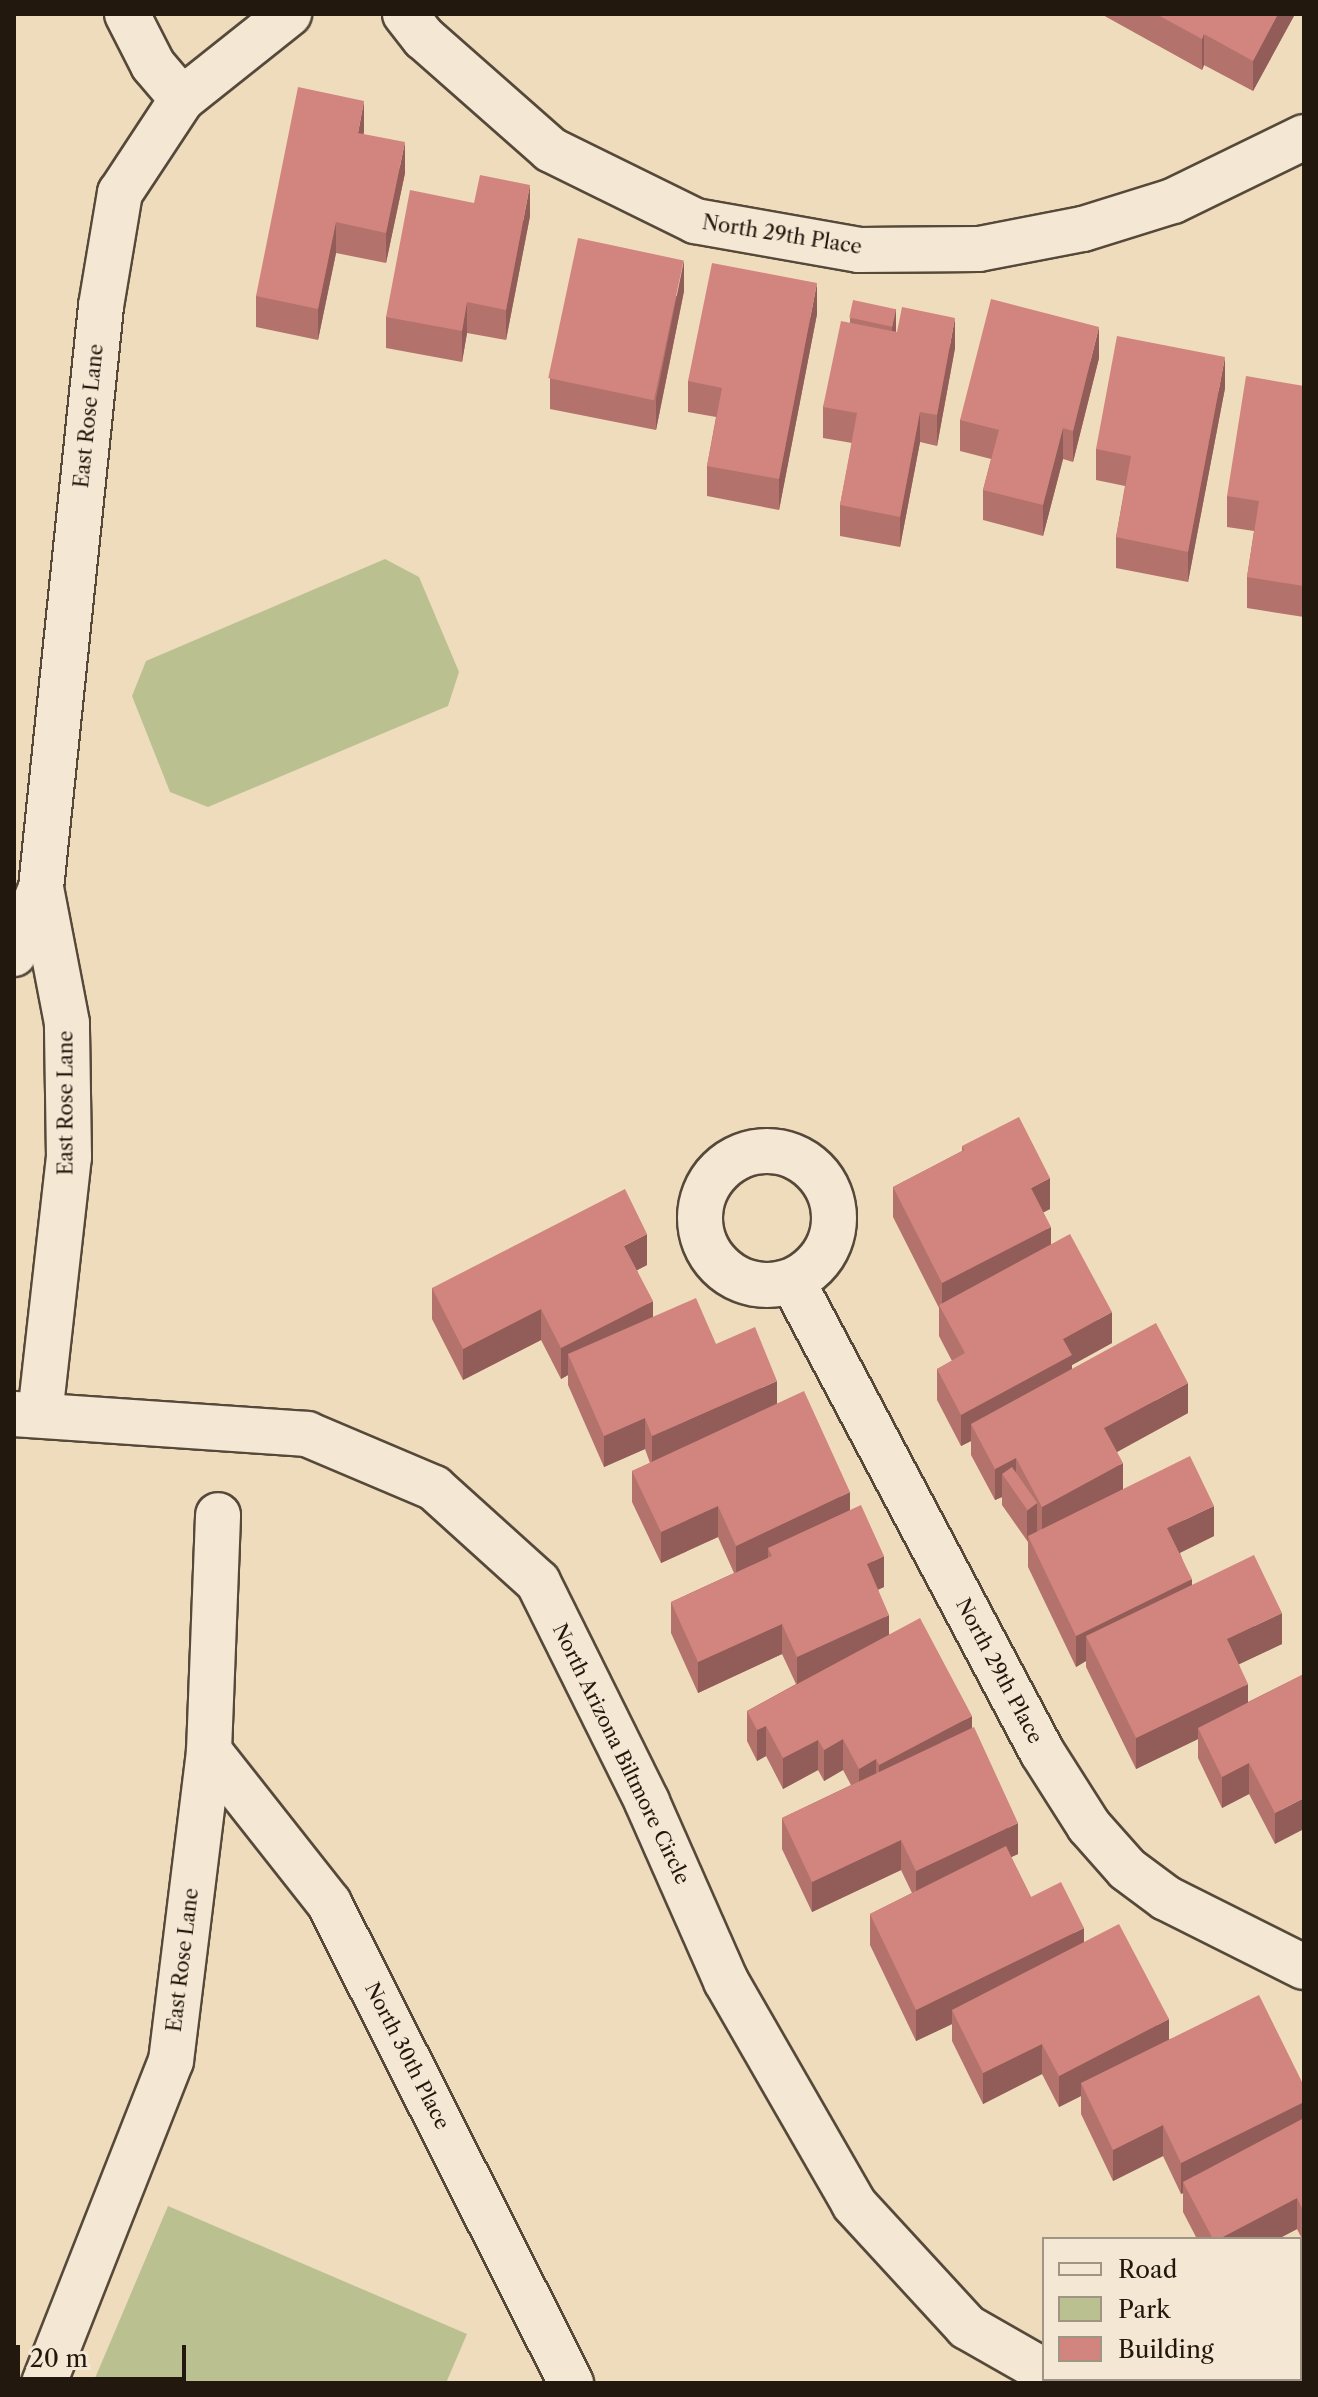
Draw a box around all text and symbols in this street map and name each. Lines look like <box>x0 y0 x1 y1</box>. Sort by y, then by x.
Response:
street label: North 29th Place <box>701 211 863 259</box>
street label: East Rose Lane <box>70 343 108 489</box>
street label: East Rose Lane <box>54 1031 78 1175</box>
street label: North 29th Place <box>951 1594 1047 1748</box>
street label: North Arizona Biltmore Circle <box>547 1619 695 1889</box>
street label: East Rose Lane <box>162 1887 204 2033</box>
street label: North 30th Place <box>360 1979 454 2133</box>
legend <box>1042 2237 1302 2381</box>
text: Road <box>1118 2255 1177 2284</box>
text: Park <box>1118 2295 1170 2324</box>
scale bar <box>20 2329 190 2379</box>
text: Building <box>1118 2335 1214 2364</box>
text: 20 m <box>30 2344 88 2373</box>

